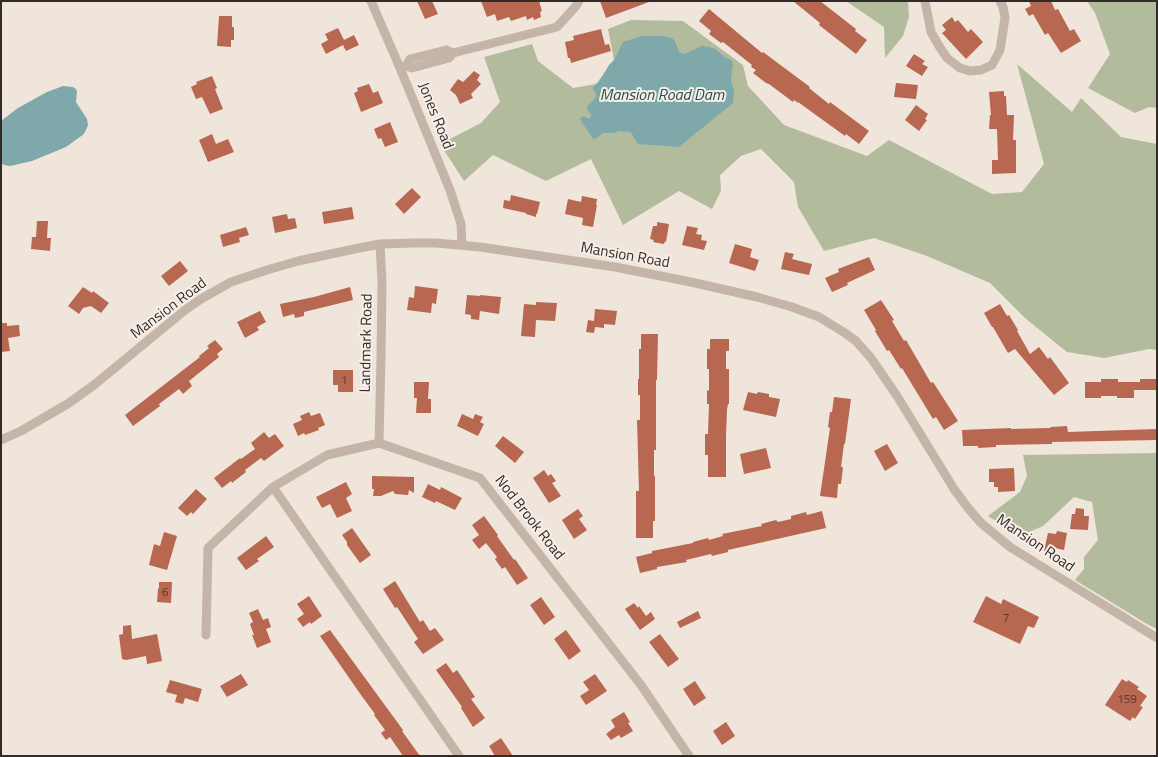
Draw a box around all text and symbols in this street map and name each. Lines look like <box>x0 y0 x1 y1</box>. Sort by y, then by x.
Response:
street label: Jones Road <box>413 80 457 152</box>
water label: Mansion Road Dam <box>600 86 724 106</box>
street label: Mansion Road <box>579 239 671 273</box>
street label: Mansion Road <box>128 275 210 343</box>
street label: Landmark Road <box>357 293 377 393</box>
house number: 1 <box>341 374 347 388</box>
street label: Nod Brook Road <box>490 472 568 564</box>
street label: Mansion Road <box>993 511 1077 577</box>
house number: 6 <box>162 586 168 600</box>
house number: 7 <box>1003 612 1009 626</box>
house number: 159 <box>1117 693 1137 707</box>

